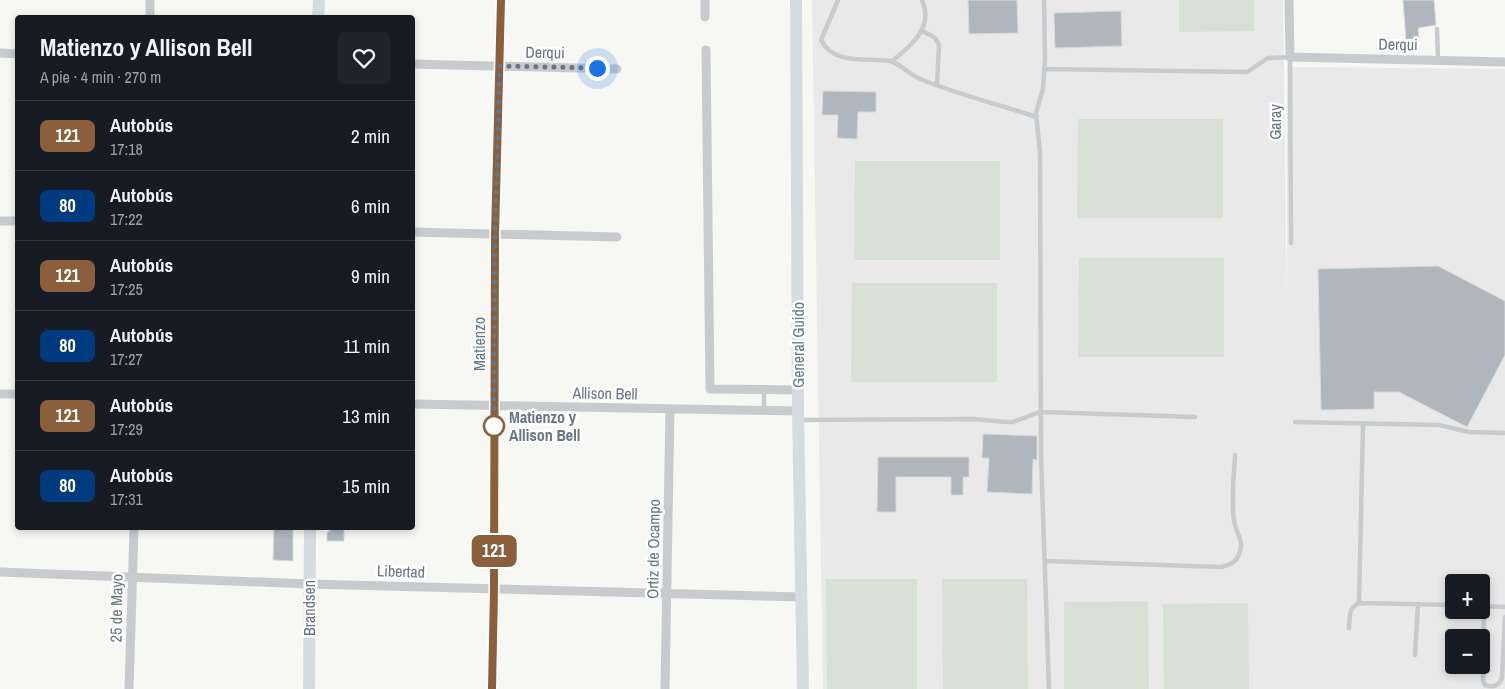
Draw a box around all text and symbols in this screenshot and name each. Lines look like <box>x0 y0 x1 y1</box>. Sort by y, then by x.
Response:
text: Matienzo y Allison Bell <box>40 31 253 63</box>
button: heart <box>338 32 390 84</box>
street label: Derqui <box>1378 33 1418 55</box>
street label: Derqui <box>525 41 565 63</box>
your location <box>585 56 610 81</box>
text: A pie · 4 min · 270 m <box>40 66 161 88</box>
street label: Garay <box>1264 104 1286 140</box>
text: Autobús <box>110 112 173 138</box>
text: 121 <box>55 123 80 148</box>
text: 2 min <box>351 123 390 149</box>
text: 17:18 <box>110 138 143 160</box>
text: Autobús <box>110 182 173 208</box>
text: 80 <box>59 193 76 218</box>
text: 6 min <box>351 193 390 219</box>
text: 17:22 <box>110 208 143 230</box>
text: Autobús <box>110 252 173 278</box>
text: 121 <box>55 263 80 288</box>
text: 9 min <box>351 263 390 289</box>
text: 17:25 <box>110 278 143 300</box>
street label: General Guido <box>787 302 809 388</box>
street label: Matienzo <box>468 317 490 371</box>
text: Autobús <box>110 322 173 348</box>
text: 80 <box>59 333 76 358</box>
text: 11 min <box>344 333 390 359</box>
text: 17:27 <box>110 348 143 370</box>
street label: Allison Bell <box>571 381 638 405</box>
text: Autobús <box>110 392 173 418</box>
text: 121 <box>55 403 80 428</box>
text: 13 min <box>342 403 390 429</box>
place label: Matienzo y Allison Bell <box>509 406 580 446</box>
marker: Matienzo y Allison Bell <box>483 415 505 437</box>
text: 17:29 <box>110 418 143 440</box>
text: Autobús <box>110 462 173 488</box>
text: 80 <box>59 473 76 498</box>
text: 15 min <box>342 473 390 499</box>
text: 17:31 <box>110 488 143 510</box>
street label: Ortiz de Ocampo <box>641 499 665 599</box>
line badge: 121 <box>465 535 523 567</box>
text: 121 <box>482 538 506 563</box>
street label: Libertad <box>377 559 425 583</box>
street label: 25 de Mayo <box>104 574 128 642</box>
map controls <box>1445 574 1490 674</box>
button: + <box>1445 574 1490 619</box>
street label: Brandsen <box>298 580 320 636</box>
button: − <box>1445 629 1490 674</box>

